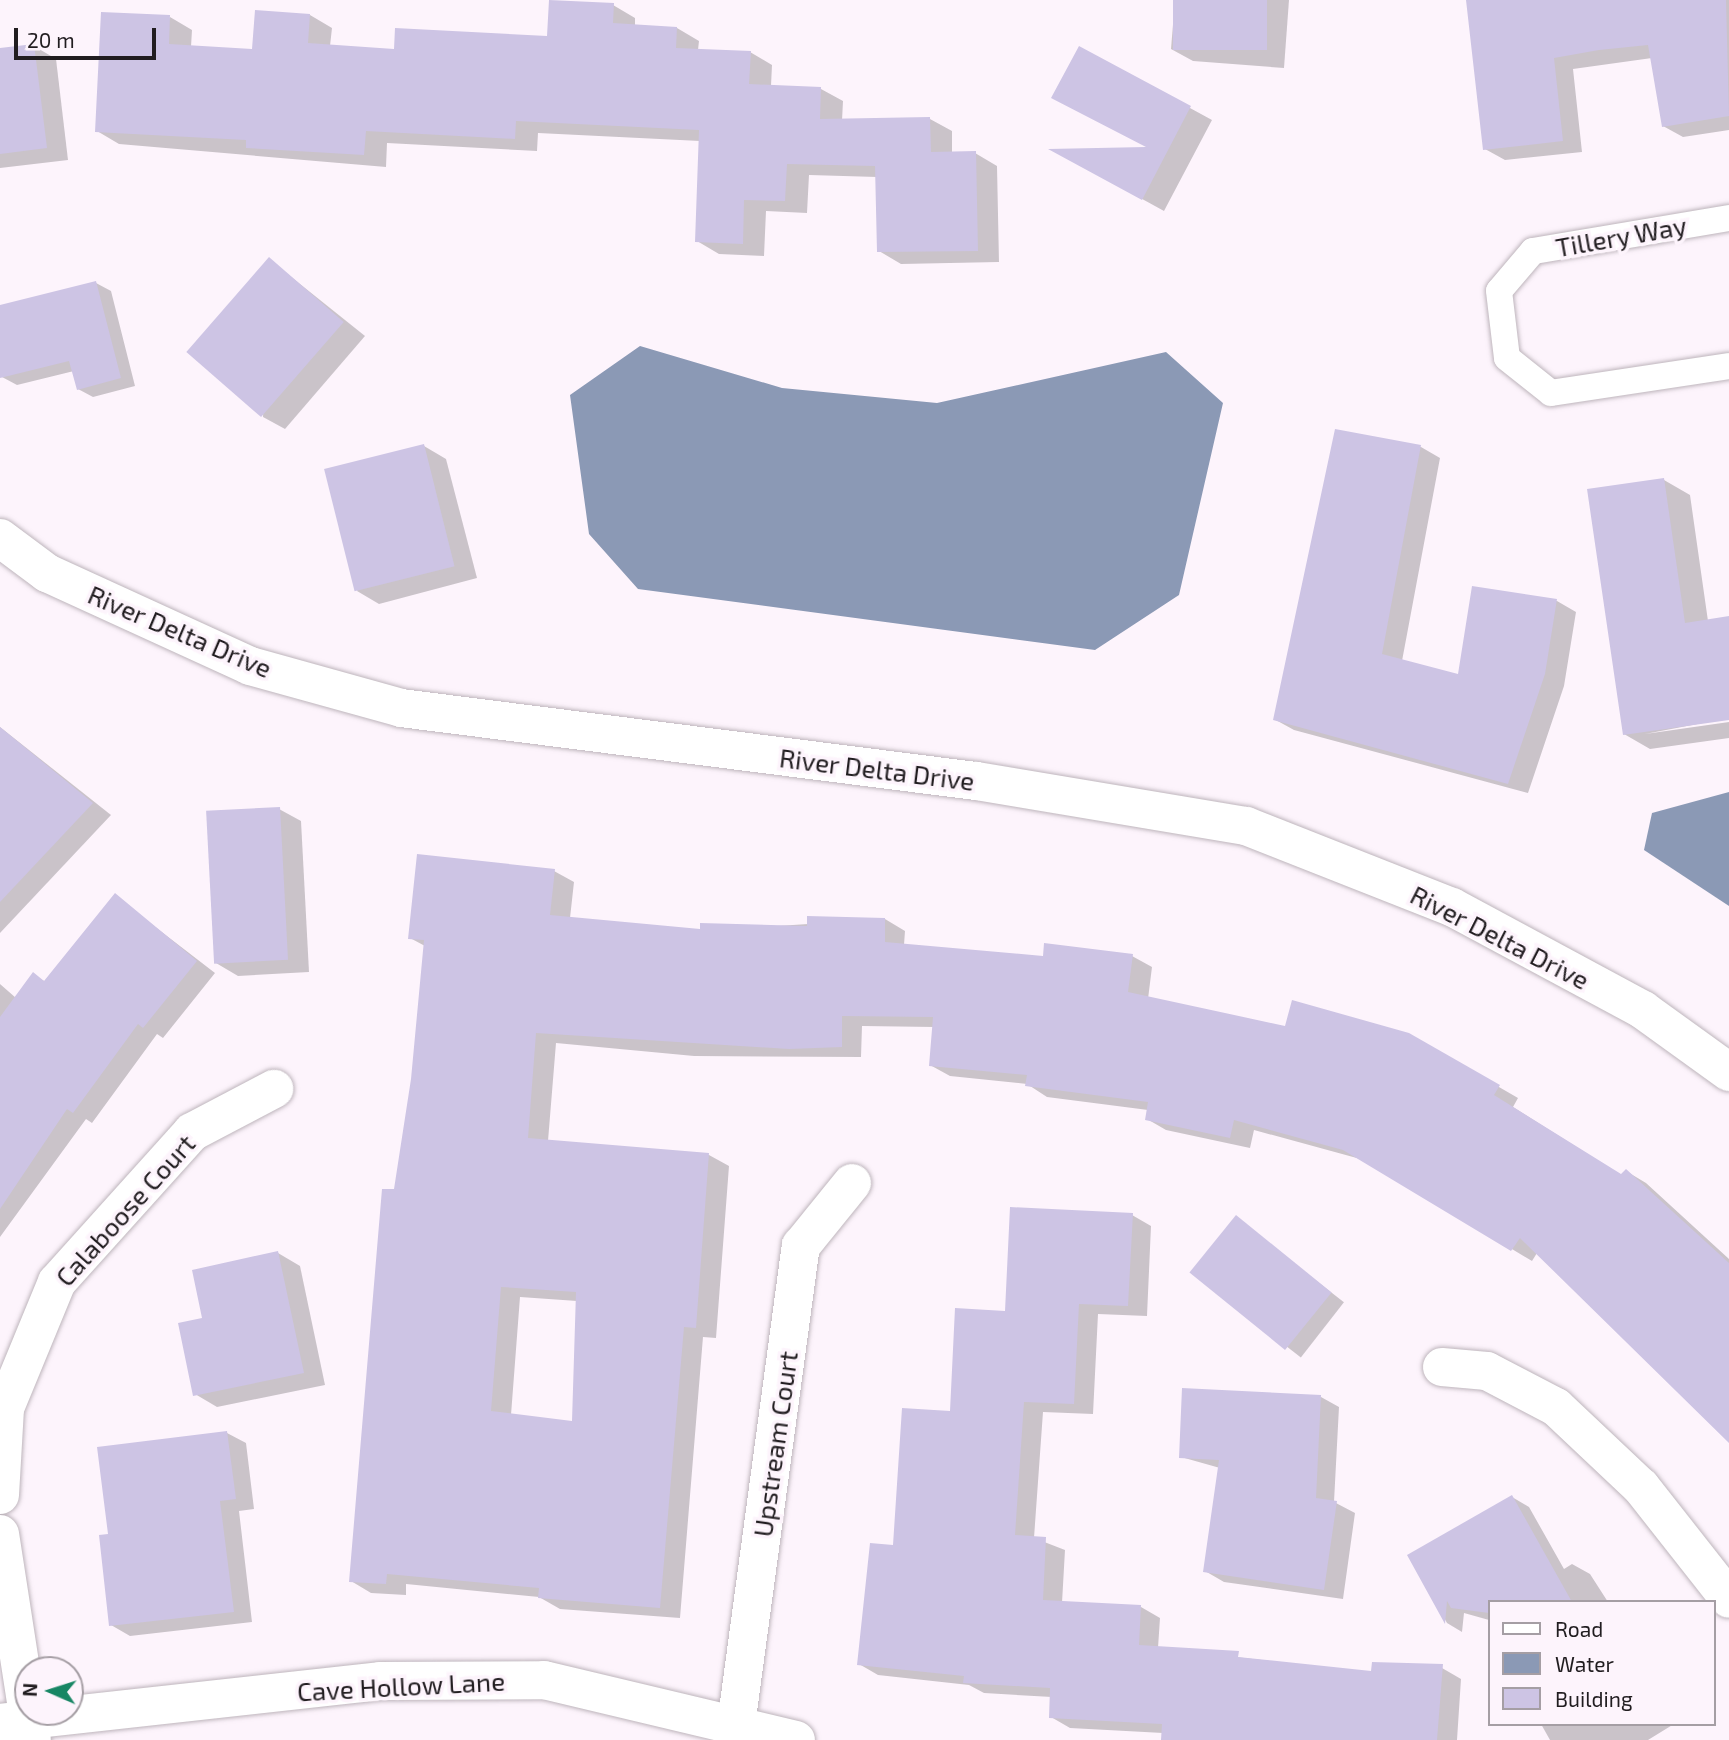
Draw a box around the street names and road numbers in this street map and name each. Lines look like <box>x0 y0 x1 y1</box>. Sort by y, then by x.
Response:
street label: Tillery Way <box>1553 209 1689 263</box>
street label: River Delta Drive <box>83 578 277 684</box>
street label: River Delta Drive <box>777 742 977 796</box>
street label: River Delta Drive <box>1405 878 1595 996</box>
street label: Calaboose Court <box>49 1128 201 1292</box>
street label: Upstream Court <box>747 1349 803 1539</box>
street label: Cave Hollow Lane <box>296 1665 506 1707</box>

